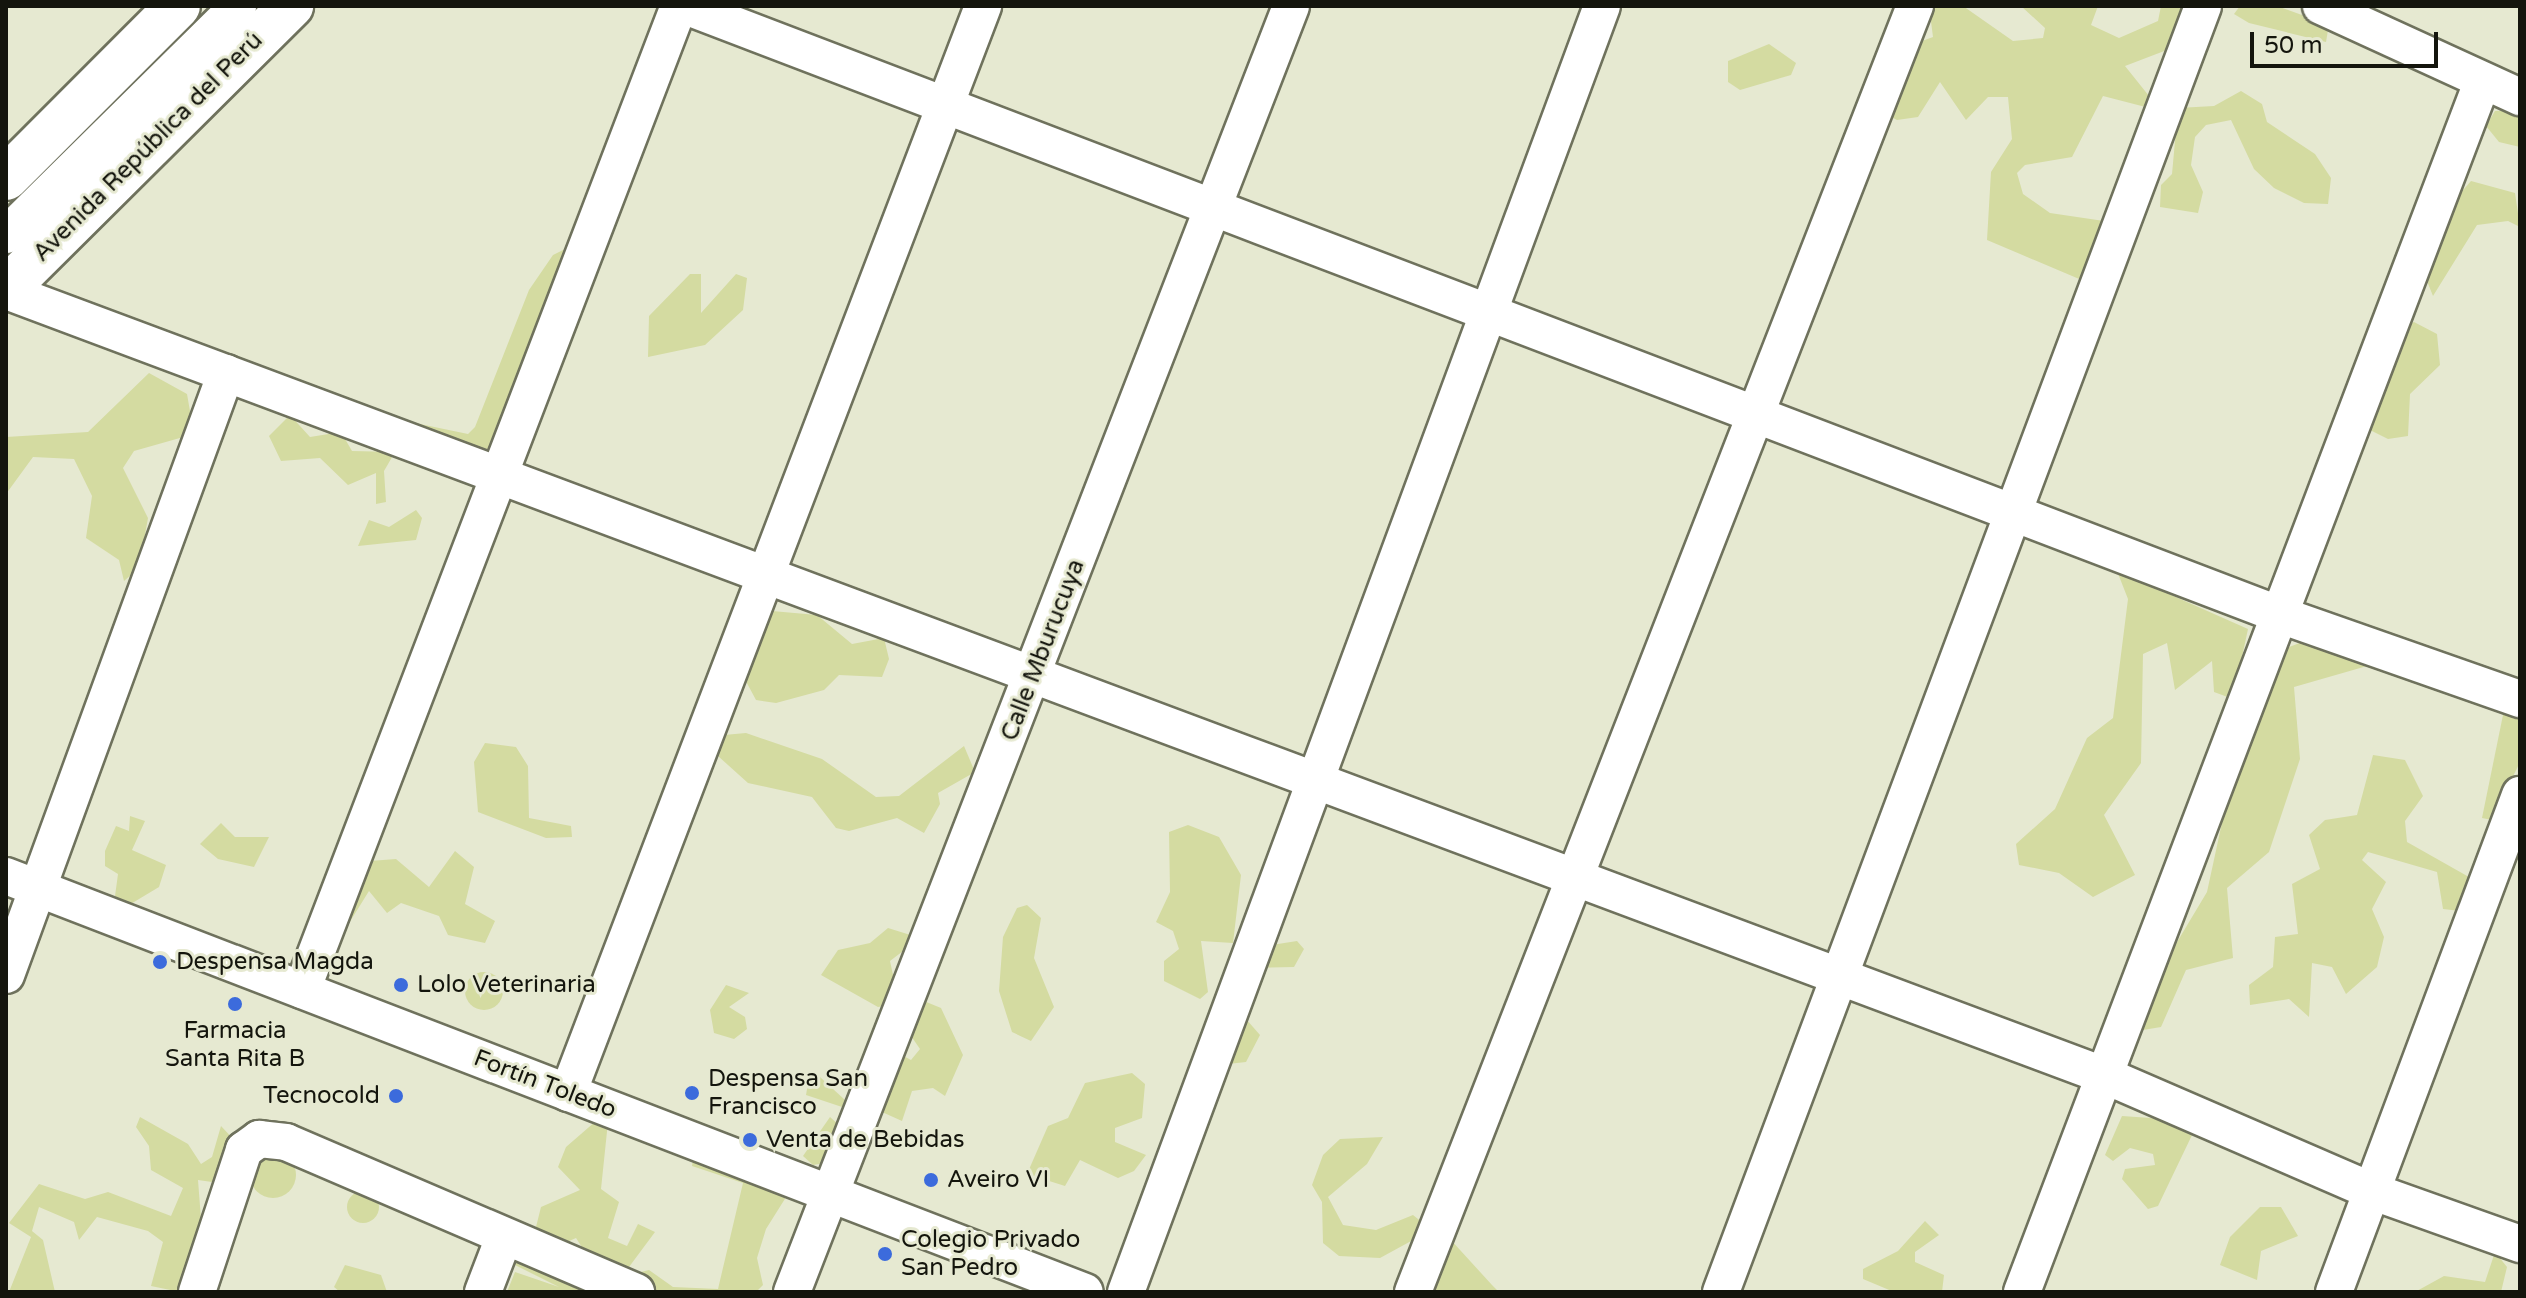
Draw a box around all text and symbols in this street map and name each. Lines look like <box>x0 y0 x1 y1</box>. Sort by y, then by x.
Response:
scale bar <box>2254 16 2442 66</box>
street label: Avenida República del Perú <box>27 26 269 268</box>
text: 50 m <box>2264 31 2322 60</box>
street label: Calle Mburucuya <box>995 555 1091 745</box>
place label: Despensa Magda <box>176 948 374 976</box>
marker: Despensa Magda <box>151 953 169 971</box>
place label: Lolo Veterinaria <box>417 971 596 999</box>
marker: Lolo Veterinaria <box>392 976 410 994</box>
marker: Farmacia Santa Rita B <box>226 995 244 1013</box>
place label: Farmacia Santa Rita B <box>165 1017 305 1073</box>
street label: Fortín Toledo <box>470 1044 620 1124</box>
place label: Despensa San Francisco <box>708 1065 868 1121</box>
place label: Tecnocold <box>263 1082 380 1110</box>
marker: Despensa San Francisco <box>683 1084 701 1102</box>
marker: Tecnocold <box>387 1087 405 1105</box>
place label: Venta de Bebidas <box>766 1126 964 1154</box>
marker: Venta de Bebidas <box>741 1131 759 1149</box>
place label: Aveiro VI <box>947 1166 1049 1194</box>
marker: Aveiro VI <box>922 1171 940 1189</box>
place label: Colegio Privado San Pedro <box>901 1226 1080 1282</box>
marker: Colegio Privado San Pedro <box>876 1245 894 1263</box>

